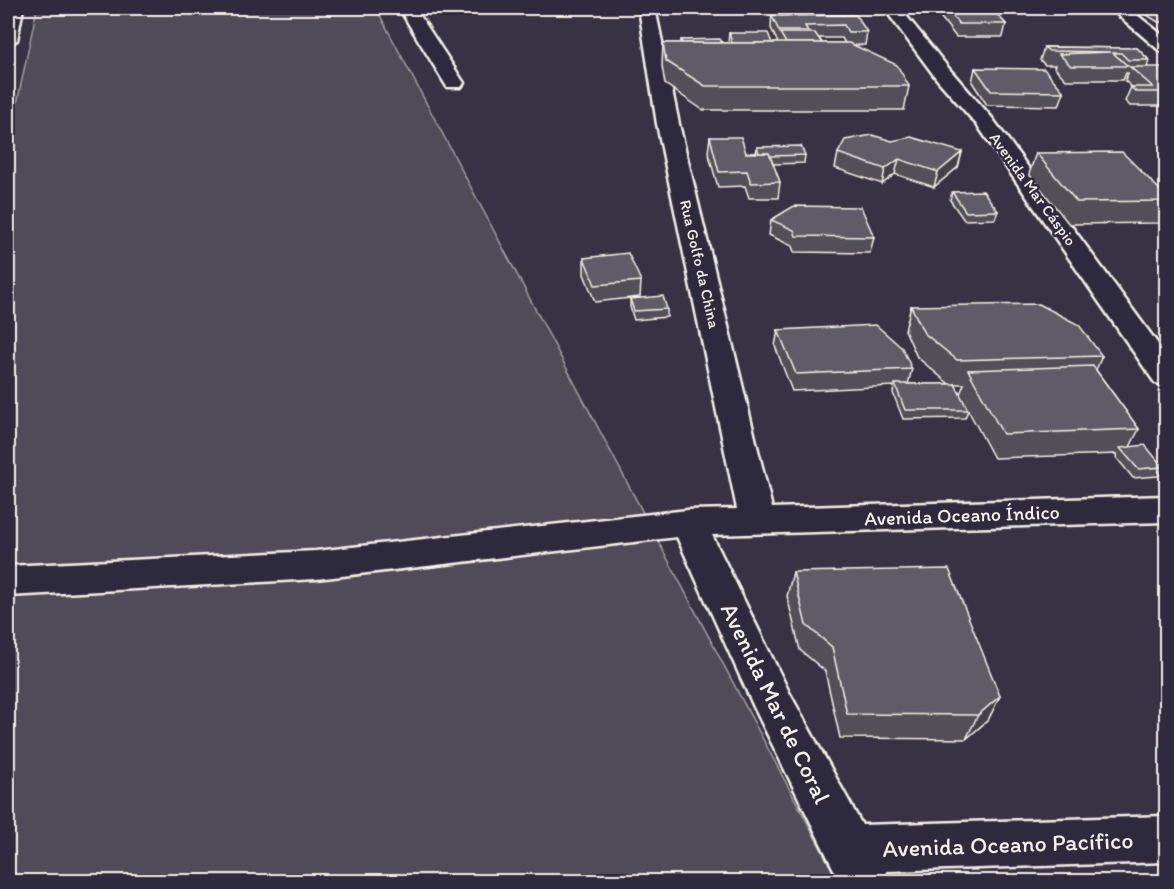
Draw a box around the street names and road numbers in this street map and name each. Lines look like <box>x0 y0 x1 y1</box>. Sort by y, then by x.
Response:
street label: Avenida Mar Cáspio <box>985 129 1081 249</box>
street label: Rua Golfo da China <box>676 198 724 331</box>
street label: Avenida Oceano Índico <box>864 500 1060 530</box>
street label: Avenida Mar de Coral <box>715 598 837 808</box>
street label: Avenida Oceano Pacífico <box>882 825 1134 863</box>

